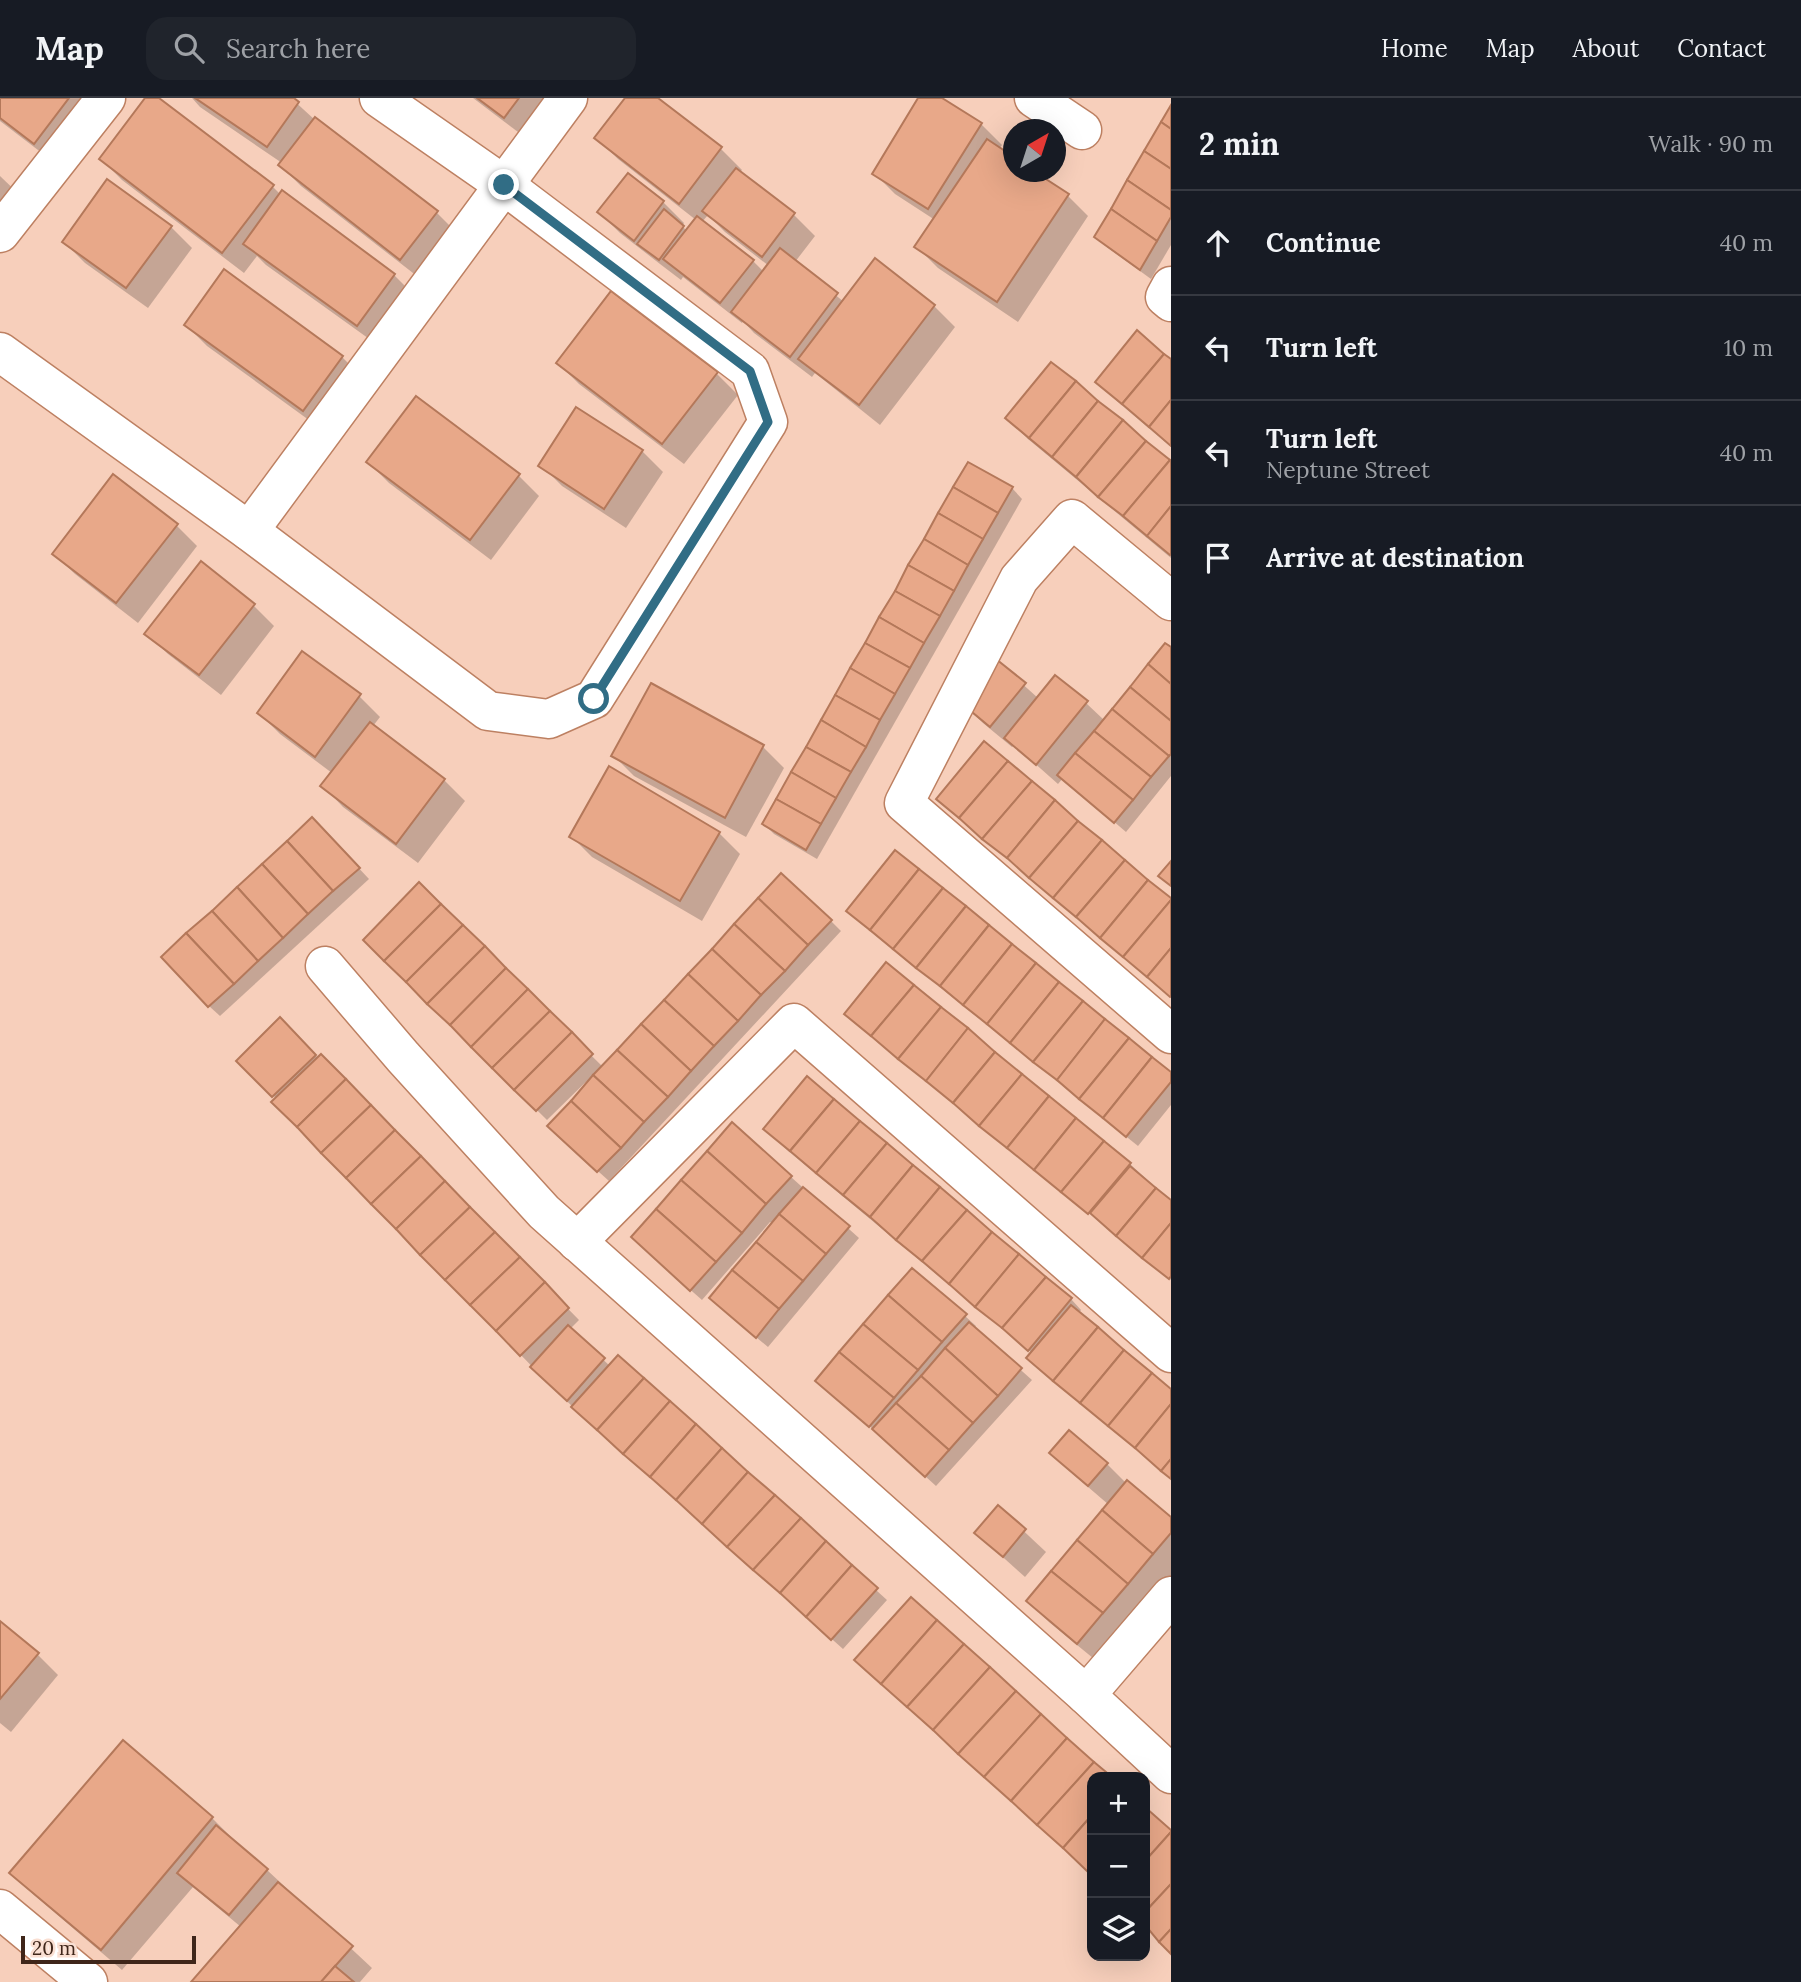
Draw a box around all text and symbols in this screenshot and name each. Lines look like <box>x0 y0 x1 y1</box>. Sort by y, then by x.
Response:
search box <box>146 17 636 80</box>
text: Map <box>35 27 104 69</box>
icon: search <box>170 29 208 67</box>
text: Search here <box>226 32 370 65</box>
text: Home <box>1381 33 1448 64</box>
text: Map <box>1486 33 1535 64</box>
text: About <box>1573 33 1639 64</box>
text: Contact <box>1677 33 1766 64</box>
north arrow <box>1003 119 1066 182</box>
text: 2 min <box>1199 125 1279 163</box>
text: Walk · 90 m <box>1649 129 1773 158</box>
route end <box>488 169 519 200</box>
icon: ahead <box>1199 224 1237 262</box>
text: Continue <box>1266 226 1381 259</box>
text: 40 m <box>1720 228 1773 257</box>
icon: left <box>1199 329 1237 367</box>
text: Turn left <box>1266 331 1377 364</box>
text: 10 m <box>1724 333 1773 362</box>
text: Turn left <box>1266 422 1377 455</box>
icon: left <box>1199 434 1237 472</box>
text: 40 m <box>1720 438 1773 467</box>
text: Neptune Street <box>1266 455 1430 484</box>
icon: arrive <box>1199 539 1237 577</box>
text: Arrive at destination <box>1266 541 1524 574</box>
route start <box>578 683 609 714</box>
map controls <box>1087 1772 1150 1961</box>
button: + <box>1087 1772 1150 1835</box>
button: − <box>1087 1835 1150 1898</box>
button: layers <box>1087 1898 1150 1961</box>
scale bar <box>21 1933 196 1965</box>
text: 20 m <box>32 1936 76 1960</box>

